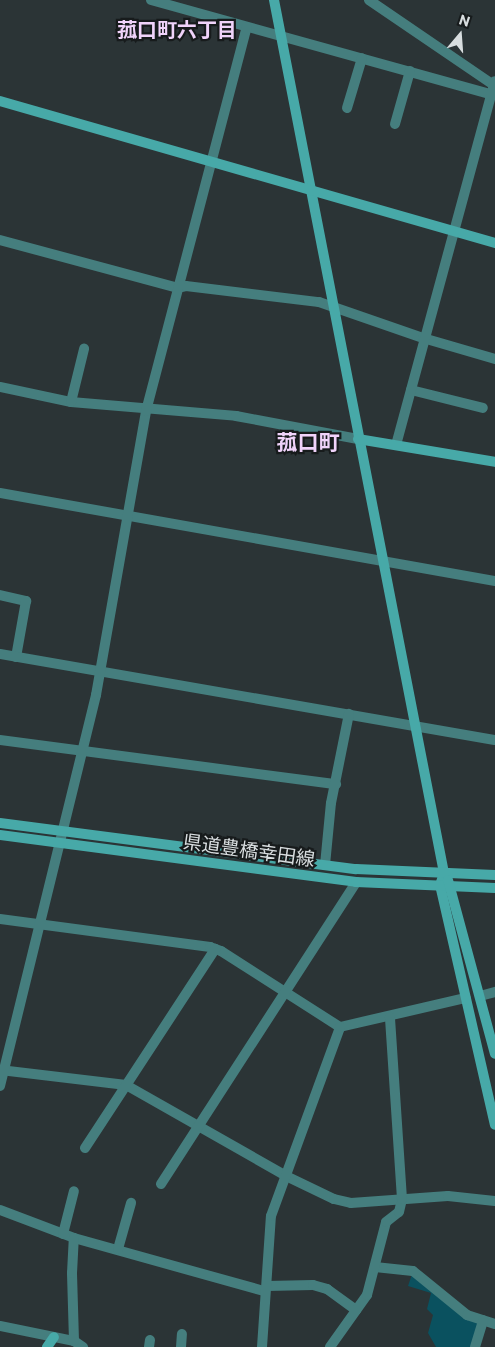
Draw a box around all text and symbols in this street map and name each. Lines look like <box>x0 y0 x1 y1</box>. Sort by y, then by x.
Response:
north arrow <box>435 10 485 60</box>
text: N <box>457 11 472 30</box>
district label: 菰口町六丁目 <box>117 17 237 41</box>
district label: 菰口町 <box>277 429 339 455</box>
street label: 県道豊橋幸田線 <box>182 829 316 871</box>

